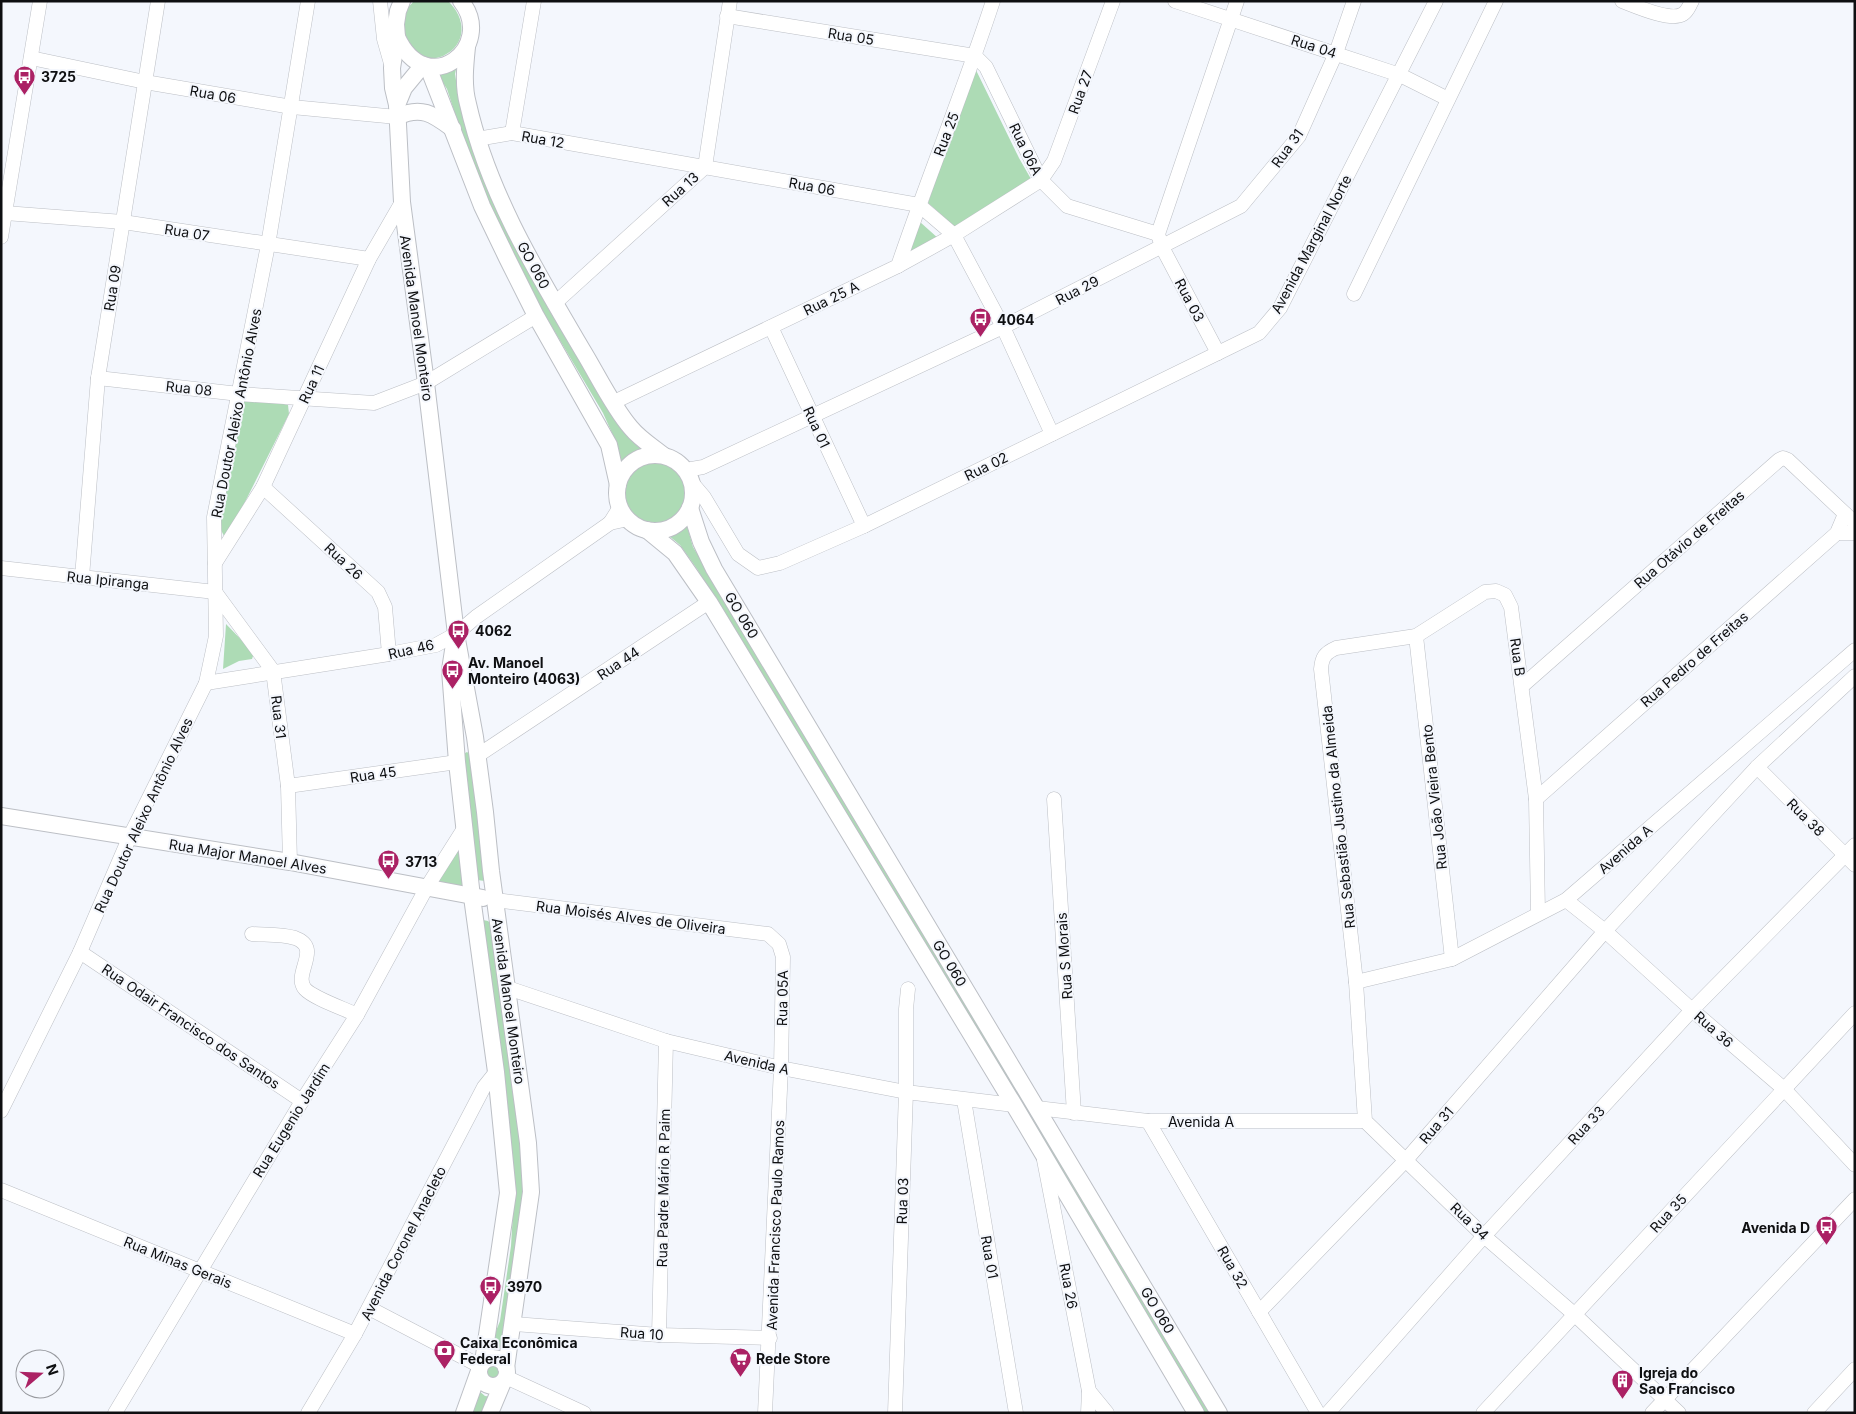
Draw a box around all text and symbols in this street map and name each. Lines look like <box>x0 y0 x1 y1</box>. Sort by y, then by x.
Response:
street label: Rua 05 <box>827 24 875 48</box>
street label: Rua 04 <box>1289 31 1339 61</box>
bus stop icon: 3725 <box>13 64 37 95</box>
place label: 3725 <box>41 68 76 85</box>
street label: Rua 27 <box>1064 68 1096 116</box>
street label: Rua 06 <box>189 82 237 106</box>
street label: Rua 25 <box>930 109 962 159</box>
street label: Rua 06A <box>1006 120 1046 178</box>
street label: Rua 31 <box>1267 125 1307 171</box>
street label: Rua 12 <box>520 127 566 151</box>
street label: Rua 13 <box>658 168 702 210</box>
street label: Avenida Marginal Norte <box>1267 172 1355 316</box>
street label: Rua 06 <box>788 174 836 198</box>
street label: Rua 07 <box>163 220 211 244</box>
street label: Avenida Manoel Monteiro <box>397 234 437 402</box>
street label: GO 060 <box>514 238 554 292</box>
street label: Rua 09 <box>100 264 124 312</box>
street label: Rua 29 <box>1053 272 1101 308</box>
street label: Rua 03 <box>1172 275 1208 325</box>
street label: Rua 25 A <box>800 277 862 319</box>
street label: Rua Doutor Aleixo Antônio Alves <box>207 307 265 519</box>
bus stop icon: 4064 <box>969 307 993 338</box>
place label: 4064 <box>997 311 1034 328</box>
street label: Rua 11 <box>295 362 327 406</box>
street label: Rua 08 <box>165 377 213 399</box>
street label: Rua 01 <box>800 404 834 450</box>
street label: Rua 02 <box>961 448 1011 484</box>
street label: Rua Otávio de Freitas <box>1630 486 1748 592</box>
street label: Rua 26 <box>321 539 367 583</box>
street label: Rua Ipiranga <box>66 567 150 593</box>
street label: GO 060 <box>721 589 763 641</box>
street label: Rua Pedro de Freitas <box>1637 608 1751 710</box>
bus stop icon: 4062 <box>447 618 471 649</box>
place label: 4062 <box>475 622 512 639</box>
street label: Rua 46 <box>386 635 436 663</box>
street label: Rua B <box>1507 637 1529 677</box>
street label: Rua 44 <box>594 643 642 683</box>
place label: Av. Manoel Monteiro (4063) <box>468 654 580 687</box>
bus stop icon: Av. Manoel Monteiro (4063) <box>440 658 464 689</box>
street label: Rua 31 <box>268 694 290 740</box>
street label: Rua Sebastião Justino da Almeida <box>1318 705 1358 929</box>
street label: Rua Doutor Aleixo Antônio Alves <box>90 715 196 915</box>
street label: Rua João Vieira Bento <box>1418 724 1450 870</box>
street label: Rua 45 <box>349 762 397 786</box>
street label: Rua 38 <box>1784 795 1828 839</box>
street label: Avenida A <box>1594 821 1656 877</box>
street label: Rua Major Manoel Alves <box>168 835 328 877</box>
bus stop icon: 3713 <box>377 849 401 880</box>
place label: 3713 <box>405 853 437 870</box>
street label: Rua Moisés Alves de Oliveira <box>535 897 727 937</box>
street label: Rua S Morais <box>1052 912 1076 1000</box>
street label: Avenida Manoel Monteiro <box>489 917 529 1085</box>
street label: GO 060 <box>929 937 971 989</box>
street label: Rua Odair Francisco dos Santos <box>99 960 283 1092</box>
street label: Rua 05A <box>773 969 791 1026</box>
street label: Rua 36 <box>1691 1007 1737 1051</box>
street label: Avenida A <box>723 1046 791 1078</box>
street label: Rua Eugenio Jardim <box>249 1060 333 1180</box>
street label: Rua 33 <box>1564 1102 1608 1148</box>
street label: Rua 31 <box>1415 1103 1457 1147</box>
street label: Rua Padre Mário R Paim <box>653 1108 673 1268</box>
street label: Avenida A <box>1168 1113 1234 1130</box>
street label: Avenida Francisco Paulo Ramos <box>763 1120 787 1330</box>
street label: Avenida Coronel Anacleto <box>357 1163 449 1323</box>
street label: Rua 03 <box>893 1177 911 1225</box>
street label: Rua 35 <box>1646 1190 1690 1236</box>
street label: Rua 34 <box>1447 1199 1493 1243</box>
bus stop icon: Avenida D <box>1814 1215 1838 1246</box>
place label: Avenida D <box>1741 1219 1810 1236</box>
street label: Rua Minas Gerais <box>121 1233 235 1291</box>
street label: Rua 01 <box>978 1234 1002 1280</box>
street label: Rua 32 <box>1214 1243 1252 1291</box>
street label: Rua 26 <box>1056 1262 1082 1310</box>
bus stop icon: 3970 <box>479 1274 503 1305</box>
place label: 3970 <box>507 1278 542 1295</box>
street label: GO 060 <box>1137 1284 1179 1336</box>
street label: Rua 10 <box>620 1323 664 1343</box>
place label: Caixa Econômica Federal <box>460 1334 578 1367</box>
bank icon: Caixa Econômica Federal <box>432 1338 456 1369</box>
supermarket icon: Rede Store <box>728 1346 752 1377</box>
north arrow <box>15 1349 65 1399</box>
place label: Rede Store <box>756 1350 830 1367</box>
text: N <box>43 1362 63 1377</box>
place label: Igreja do Sao Francisco <box>1639 1364 1736 1397</box>
building icon: Igreja do Sao Francisco <box>1611 1368 1635 1399</box>

